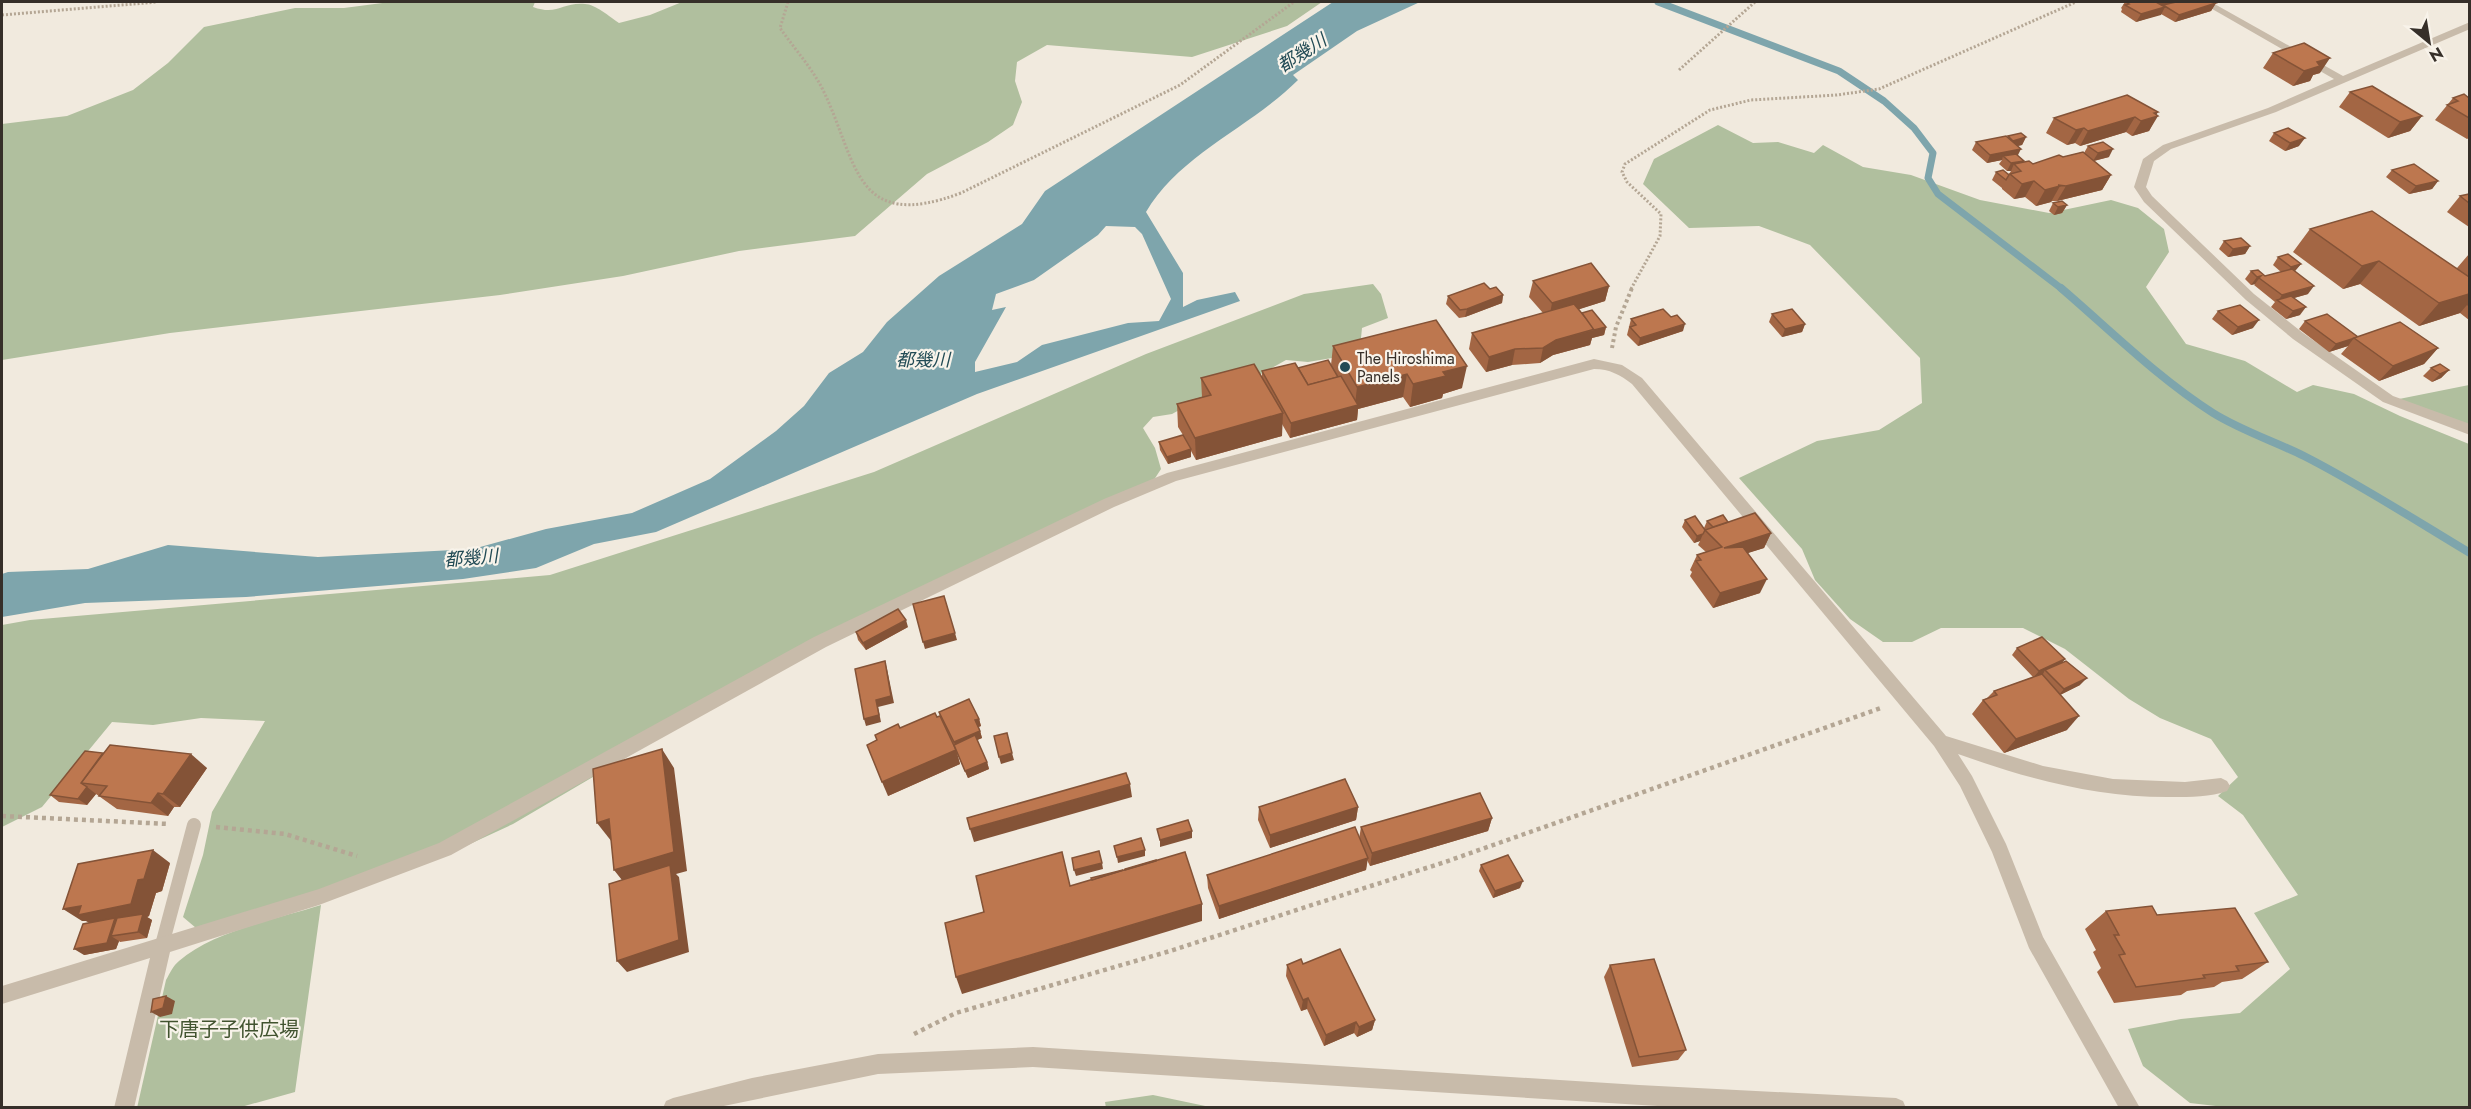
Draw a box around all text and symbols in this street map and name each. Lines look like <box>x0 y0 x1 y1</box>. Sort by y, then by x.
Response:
north arrow <box>2399 12 2459 72</box>
water label: 都幾川 <box>1272 26 1333 79</box>
text: N <box>2425 41 2448 68</box>
water label: 都幾川 <box>896 347 952 373</box>
place label: The Hiroshima Panels <box>1357 347 1455 388</box>
marker: The Hiroshima Panels <box>1338 360 1352 374</box>
water label: 都幾川 <box>443 543 501 573</box>
park label: 下唐子子供広場 <box>159 1015 299 1044</box>

